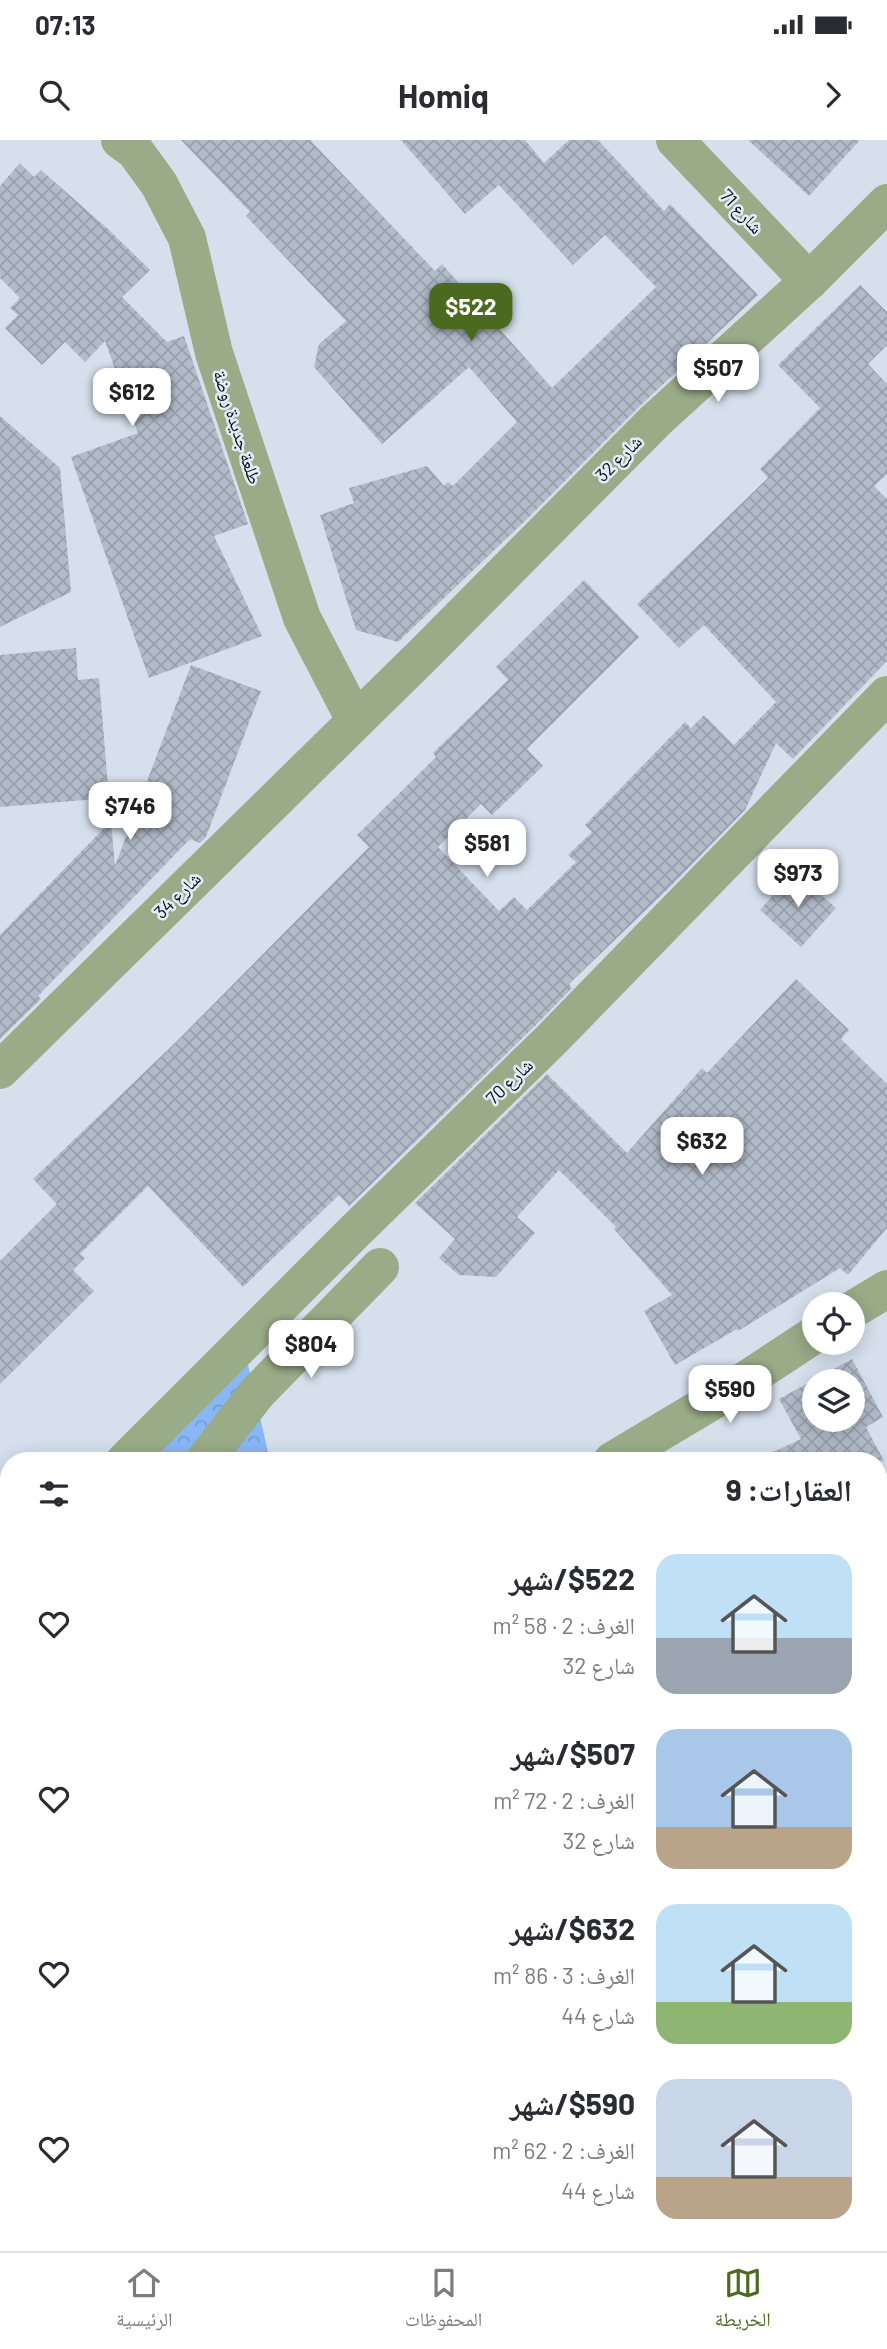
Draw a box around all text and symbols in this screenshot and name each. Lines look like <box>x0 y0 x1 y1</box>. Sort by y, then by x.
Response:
text: 07:13 <box>35 9 95 40</box>
icon: search <box>35 76 73 114</box>
text: Homiq <box>398 76 489 114</box>
icon: forward <box>814 76 852 114</box>
street label: شارع 71 <box>715 184 768 238</box>
pin: $522 <box>430 284 512 343</box>
text: $522 <box>445 292 497 320</box>
pin: $507 <box>677 344 759 404</box>
text: $507 <box>693 353 743 381</box>
street label: طلعة جديدة روضة <box>209 367 267 487</box>
pin: $612 <box>91 369 173 428</box>
text: $612 <box>109 377 155 405</box>
street label: شارع 32 <box>590 430 647 487</box>
pin: $746 <box>89 782 171 842</box>
text: $746 <box>105 791 155 819</box>
pin: $581 <box>446 820 528 879</box>
text: $581 <box>464 828 510 856</box>
pin: $973 <box>757 850 839 909</box>
text: $973 <box>773 858 823 886</box>
street label: شارع 34 <box>149 867 206 924</box>
street label: شارع 70 <box>481 1053 538 1109</box>
pin: $632 <box>661 1118 743 1177</box>
text: $632 <box>677 1126 727 1154</box>
map controls <box>802 1292 865 1432</box>
button: locate <box>802 1292 865 1355</box>
pin: $804 <box>270 1320 352 1380</box>
text: $804 <box>285 1329 337 1357</box>
pin: $590 <box>689 1366 771 1425</box>
button: layers <box>802 1369 865 1432</box>
text: $590 <box>705 1374 755 1402</box>
text: العقارات: 9 <box>726 1471 852 1507</box>
icon: filters <box>35 1475 73 1513</box>
text: $522/شهر <box>509 1560 635 1596</box>
icon: home <box>712 1582 796 1666</box>
icon: heart <box>35 1605 73 1643</box>
text: الغرف: 2 · 58 m² <box>493 1611 635 1639</box>
text: شارع 32 <box>562 1651 635 1679</box>
text: $507/شهر <box>511 1735 635 1771</box>
icon: home <box>712 1757 796 1841</box>
icon: heart <box>35 1780 73 1818</box>
text: الغرف: 2 · 72 m² <box>493 1786 635 1814</box>
text: شارع 32 <box>562 1826 635 1854</box>
text: $632/شهر <box>510 1910 635 1946</box>
icon: home <box>712 1932 796 2016</box>
icon: heart <box>35 1955 73 1993</box>
text: الغرف: 3 · 86 m² <box>493 1961 635 1989</box>
text: شارع 44 <box>561 2001 635 2029</box>
text: $590/شهر <box>510 2085 635 2121</box>
icon: home <box>712 2107 796 2191</box>
icon: heart <box>35 2130 73 2168</box>
text: الغرف: 2 · 62 m² <box>492 2136 635 2164</box>
text: شارع 44 <box>561 2176 635 2204</box>
tab: الرئيسية <box>116 2264 173 2338</box>
tab: المحفوظات <box>405 2264 482 2338</box>
tab: الخريطة <box>715 2264 771 2338</box>

